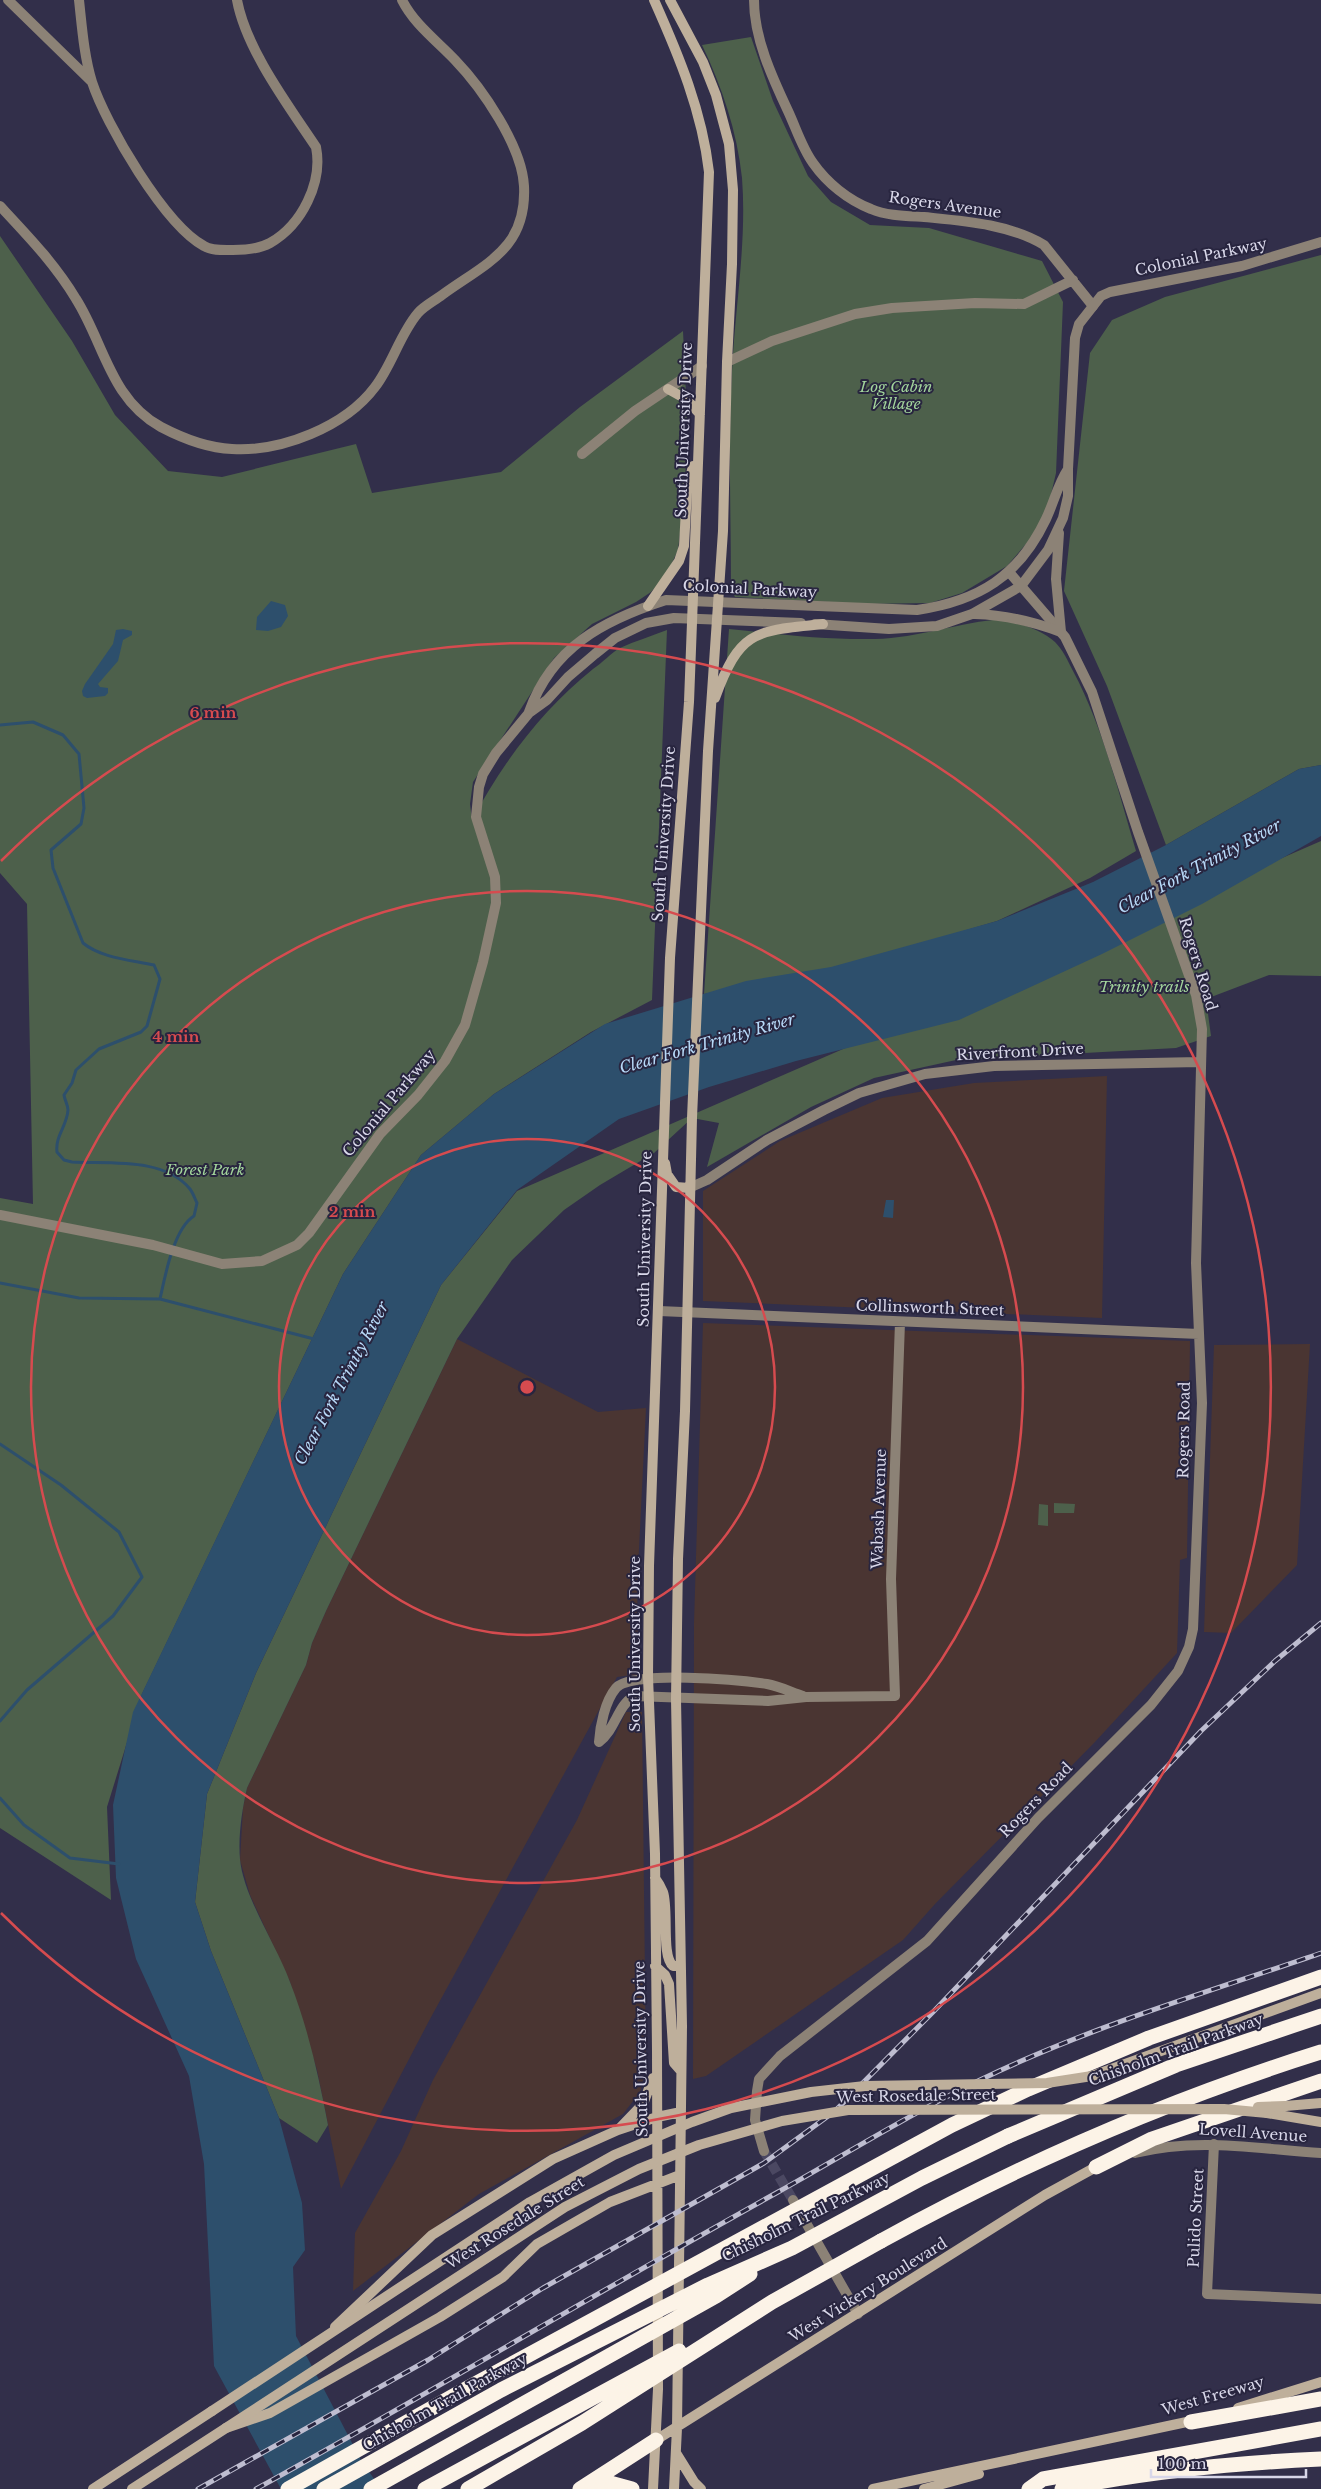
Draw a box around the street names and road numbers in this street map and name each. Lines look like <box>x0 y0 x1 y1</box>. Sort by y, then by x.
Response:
street label: Rogers Avenue <box>887 187 1003 222</box>
street label: Colonial Parkway <box>1133 233 1269 280</box>
street label: South University Drive <box>671 342 696 518</box>
street label: Colonial Parkway <box>682 575 818 602</box>
street label: South University Drive <box>648 745 679 922</box>
street label: Rogers Road <box>1175 915 1222 1013</box>
street label: Riverfront Drive <box>956 1039 1084 1064</box>
street label: Colonial Parkway <box>338 1045 439 1160</box>
street label: South University Drive <box>633 1151 656 1327</box>
street label: Collinsworth Street <box>855 1295 1005 1320</box>
street label: Rogers Road <box>1173 1381 1194 1479</box>
street label: Wabash Avenue <box>867 1448 890 1571</box>
street label: South University Drive <box>625 1556 644 1732</box>
street label: Rogers Road <box>995 1758 1076 1841</box>
street label: South University Drive <box>629 1961 652 2137</box>
street label: Chisholm Trail Parkway <box>1086 2009 1266 2090</box>
street label: West Rosedale Street <box>835 2085 997 2106</box>
street label: Lovell Avenue <box>1198 2119 1308 2146</box>
street label: Chisholm Trail Parkway <box>718 2167 893 2266</box>
street label: Pulido Street <box>1183 2167 1208 2268</box>
street label: West Rosedale Street <box>441 2172 588 2274</box>
street label: West Vickery Boulevard <box>784 2233 950 2347</box>
street label: Chisholm Trail Parkway <box>359 2348 531 2455</box>
street label: West Freeway <box>1158 2372 1267 2420</box>

